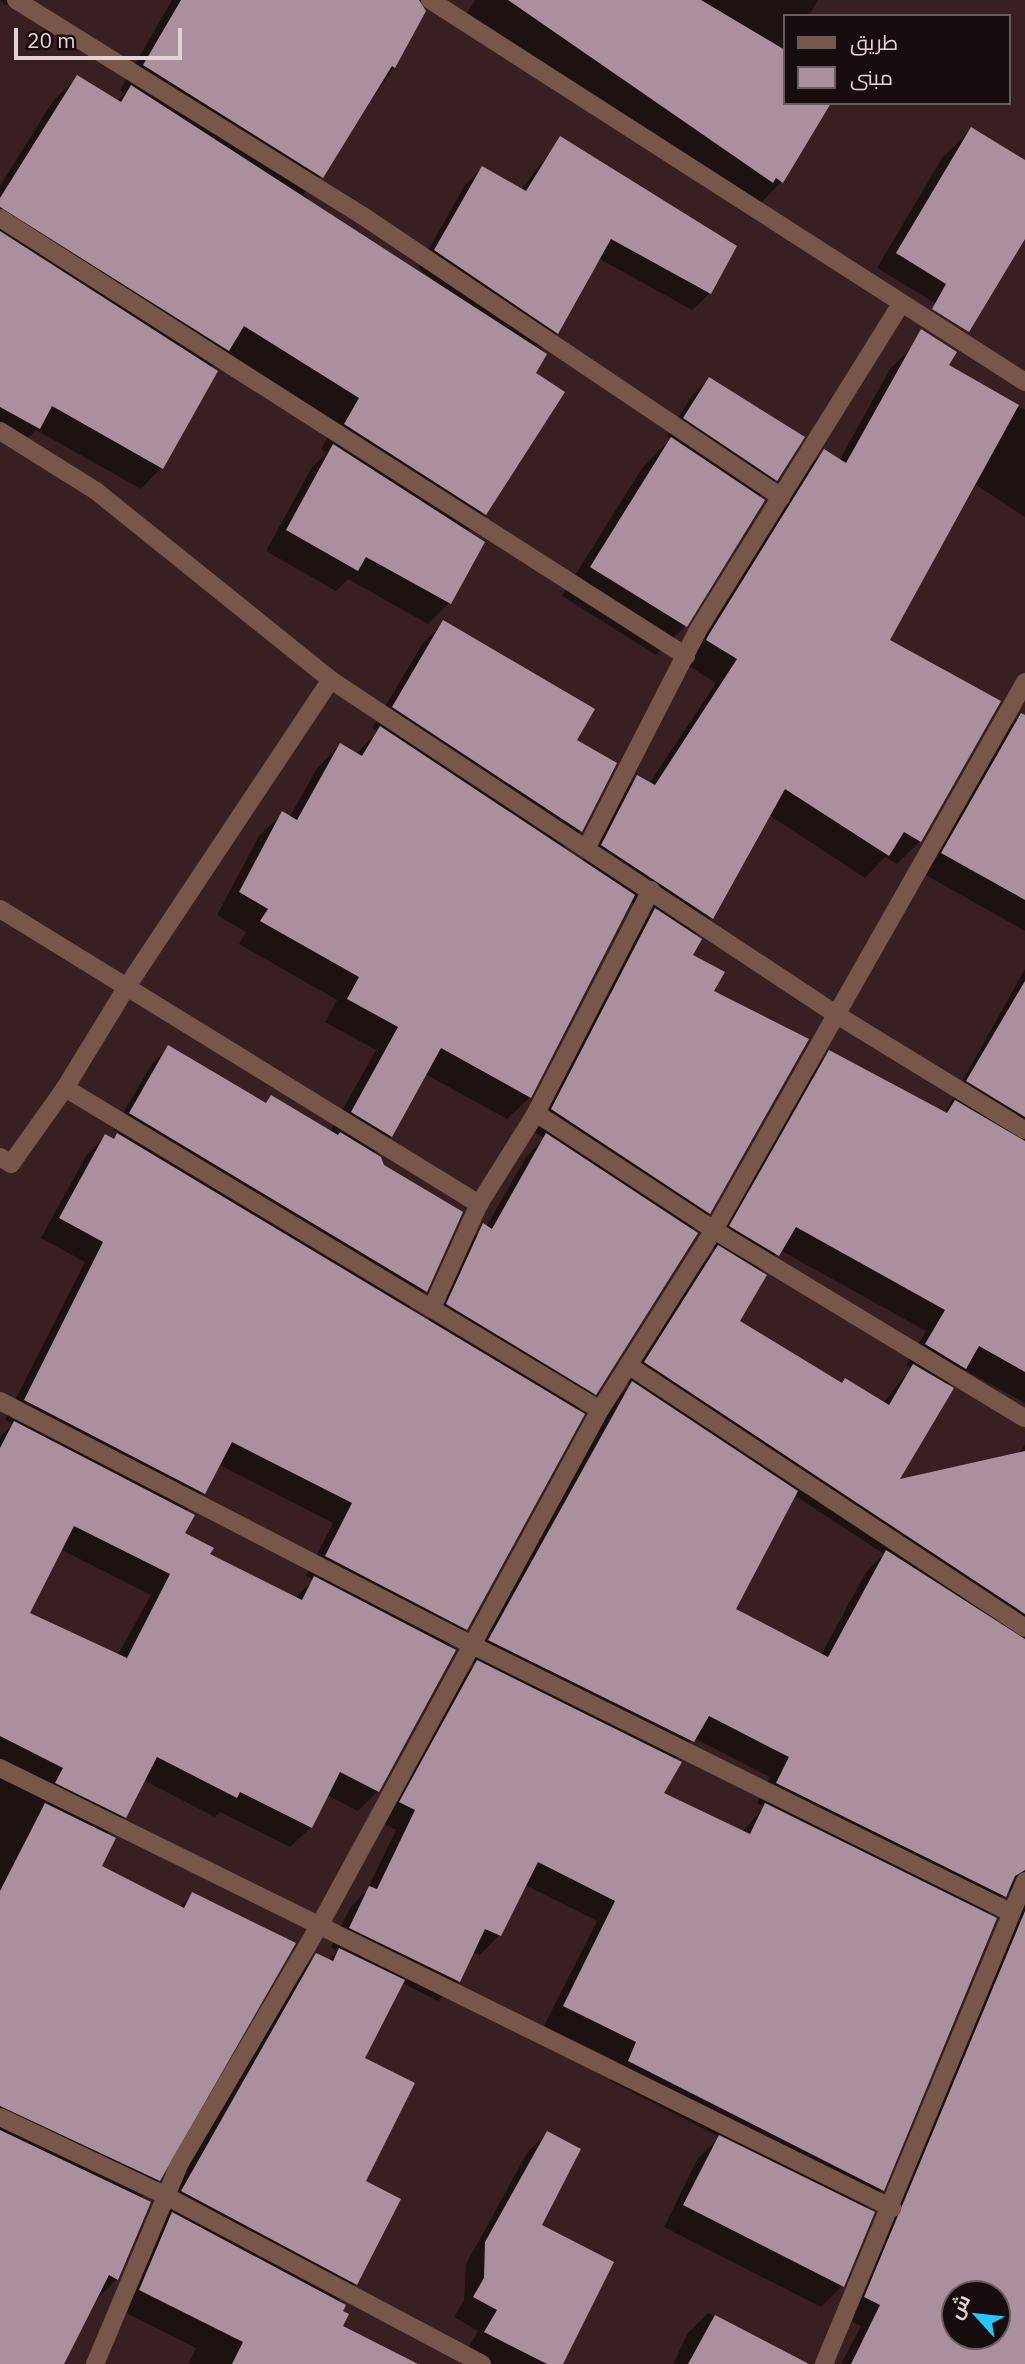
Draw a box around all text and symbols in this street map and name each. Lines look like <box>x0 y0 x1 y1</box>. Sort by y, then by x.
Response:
scale bar <box>18 14 186 58</box>
legend <box>783 14 1011 105</box>
text: 20 m <box>27 26 76 54</box>
text: طريق <box>850 28 898 56</box>
text: مبنى <box>850 63 893 91</box>
north arrow <box>941 2280 1011 2350</box>
text: ش <box>943 2290 975 2323</box>

